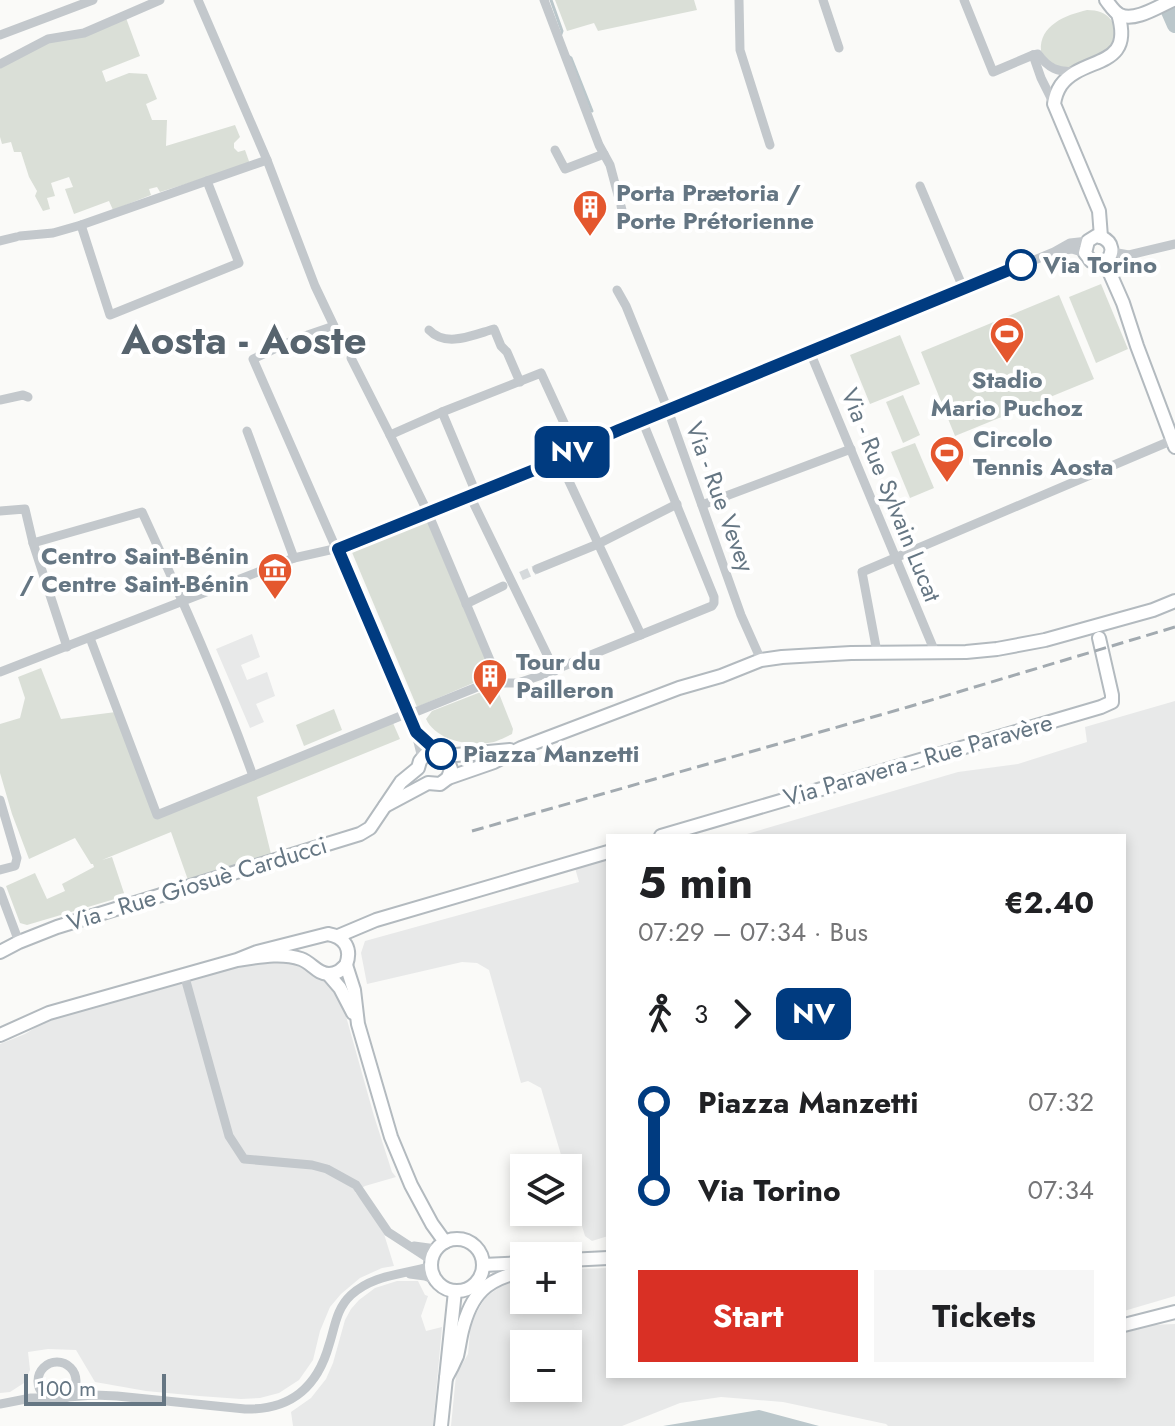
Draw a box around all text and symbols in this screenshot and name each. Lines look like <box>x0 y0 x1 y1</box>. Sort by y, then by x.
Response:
place label: Porta Prætoria / Porte Prétorienne <box>616 175 814 238</box>
building icon: Porta Prætoria / Porte Prétorienne <box>571 188 609 238</box>
place label: Via Torino <box>1042 247 1157 282</box>
marker: Via Torino <box>1006 250 1036 280</box>
district label: Aosta - Aoste <box>120 311 367 369</box>
sports icon: Stadio Mario Puchoz <box>988 315 1026 365</box>
place label: Stadio Mario Puchoz <box>931 362 1084 425</box>
street label: Via - Rue Sylvain Lucat <box>833 383 950 607</box>
street label: Via - Rue Vevey <box>677 417 764 577</box>
place label: Circolo Tennis Aosta <box>973 421 1114 484</box>
line badge: NV <box>536 426 608 478</box>
text: NV <box>551 431 593 472</box>
sports icon: Circolo Tennis Aosta <box>928 434 966 484</box>
place label: Centro Saint-Bénin / Centre Saint-Bénin <box>20 538 249 601</box>
museum icon: Centro Saint-Bénin / Centre Saint-Bénin <box>256 551 294 601</box>
place label: Tour du Pailleron <box>516 644 614 707</box>
building icon: Tour du Pailleron <box>471 657 509 707</box>
street label: Via Paravera - Rue Paravère <box>779 704 1056 815</box>
place label: Piazza Manzetti <box>463 736 639 771</box>
marker: Piazza Manzetti <box>426 739 456 769</box>
street label: Via - Rue Giosuè Carducci <box>63 827 331 940</box>
text: 5 min <box>638 851 753 915</box>
text: €2.40 <box>1004 881 1094 924</box>
text: 07:29 – 07:34 · Bus <box>638 913 868 951</box>
icon: walk <box>638 992 682 1036</box>
icon: forward <box>720 992 764 1036</box>
text: NV <box>792 993 835 1034</box>
text: 3 <box>694 995 708 1033</box>
text: Piazza Manzetti <box>698 1081 918 1124</box>
text: 07:32 <box>1028 1083 1094 1121</box>
map controls <box>510 1154 582 1402</box>
button: layers <box>510 1154 582 1226</box>
text: Via Torino <box>698 1169 841 1212</box>
text: 07:34 <box>1028 1171 1094 1209</box>
button: + <box>510 1242 582 1314</box>
button: Start <box>638 1270 858 1362</box>
button: Tickets <box>874 1270 1094 1362</box>
button: − <box>510 1330 582 1402</box>
scale bar <box>24 1370 166 1406</box>
text: 100 m <box>36 1372 96 1404</box>

